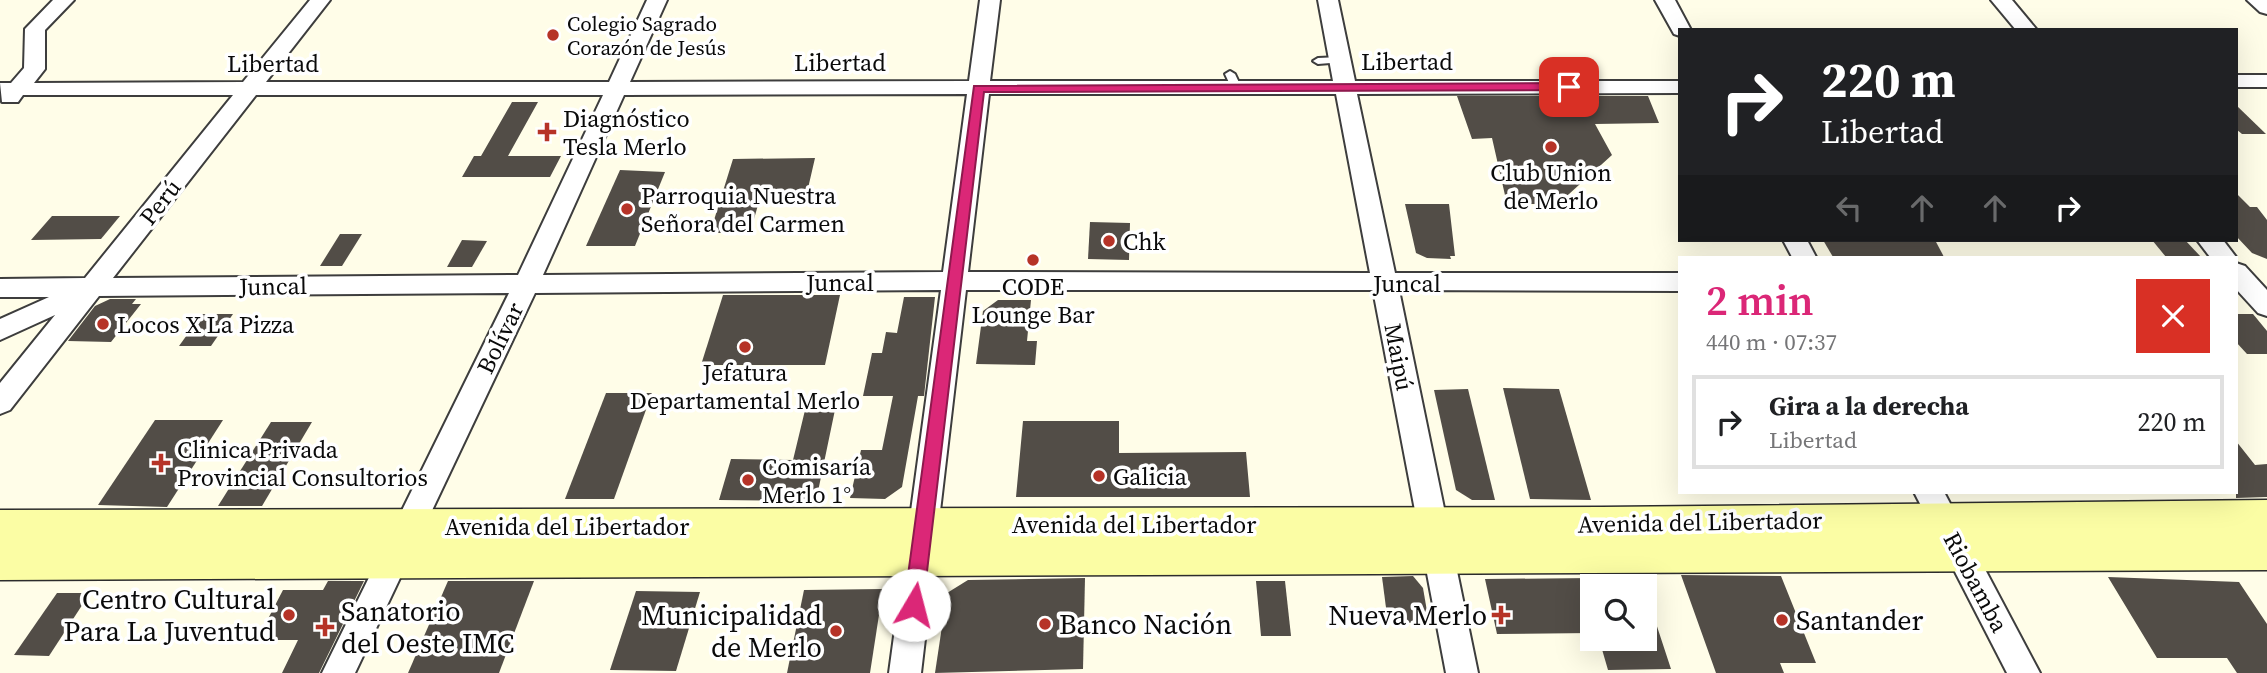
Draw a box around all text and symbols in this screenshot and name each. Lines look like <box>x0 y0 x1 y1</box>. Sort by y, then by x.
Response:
place label: Colegio Sagrado Corazón de Jesús <box>567 9 726 62</box>
marker: Colegio Sagrado Corazón de Jesús <box>545 27 561 43</box>
street label: Libertad <box>1361 45 1453 78</box>
street label: Libertad <box>794 46 886 79</box>
text: 220 m <box>1821 46 1956 113</box>
street label: Libertad <box>227 47 319 80</box>
icon: right <box>1706 56 1797 147</box>
pin <box>1539 57 1599 117</box>
icon: arrive <box>1550 68 1588 106</box>
place label: Diagnóstico Tesla Merlo <box>563 102 690 163</box>
text: Libertad <box>1821 110 1943 154</box>
marker: Diagnóstico Tesla Merlo <box>537 122 557 142</box>
marker: Club Union de Merlo <box>1543 139 1559 155</box>
place label: Club Union de Merlo <box>1490 156 1612 217</box>
street label: Perú <box>132 172 188 232</box>
place label: Parroquia Nuestra Señora del Carmen <box>641 179 845 240</box>
icon: left <box>1830 189 1868 227</box>
icon: ahead <box>1903 189 1941 227</box>
icon: ahead <box>1976 189 2014 227</box>
icon: right <box>2049 189 2087 227</box>
marker: Parroquia Nuestra Señora del Carmen <box>619 201 635 217</box>
place label: Chk <box>1123 225 1167 258</box>
marker: Chk <box>1101 233 1117 249</box>
marker: CODE Lounge Bar <box>1025 252 1041 268</box>
street label: Juncal <box>805 266 874 299</box>
street label: Juncal <box>1372 267 1441 300</box>
street label: Juncal <box>238 269 307 303</box>
place label: CODE Lounge Bar <box>971 270 1095 331</box>
text: 2 min <box>1706 271 1814 329</box>
button: close <box>2136 279 2210 353</box>
street label: Bolívar <box>469 297 531 379</box>
place label: Locos X La Pizza <box>117 308 295 341</box>
marker: Locos X La Pizza <box>95 316 111 332</box>
street label: Maipú <box>1376 320 1422 394</box>
text: 440 m · 07:37 <box>1706 326 1837 358</box>
marker: Jefatura Departamental Merlo <box>737 339 753 355</box>
place label: Jefatura Departamental Merlo <box>630 356 860 417</box>
text: Gira a la derecha <box>1769 388 1969 424</box>
icon: right <box>1710 403 1748 441</box>
text: 220 m <box>2138 404 2206 440</box>
text: Libertad <box>1769 424 1857 456</box>
place label: Clinica Privada Provincial Consultorios <box>177 433 428 494</box>
place label: Comisaría Merlo 1° <box>762 450 872 511</box>
marker: Clinica Privada Provincial Consultorios <box>151 453 171 473</box>
place label: Galicia <box>1113 460 1188 493</box>
marker: Galicia <box>1091 468 1107 484</box>
marker: Comisaría Merlo 1° <box>740 472 756 488</box>
street label: Avenida del Libertador <box>1577 503 1823 541</box>
street label: Avenida del Libertador <box>1012 508 1256 541</box>
street label: Avenida del Libertador <box>445 510 689 543</box>
street label: Riobamba <box>1936 526 2017 639</box>
position arrow <box>877 568 951 642</box>
map controls <box>1580 574 1657 651</box>
button: search <box>1580 574 1657 651</box>
place label: Centro Cultural Para La Juventud <box>64 580 275 650</box>
place label: Sanatorio del Oeste IMC <box>341 592 515 662</box>
place label: Municipalidad de Merlo <box>641 596 822 666</box>
place label: Nueva Merlo <box>1328 596 1487 634</box>
place label: Santander <box>1796 601 1924 639</box>
place label: Banco Nación <box>1059 605 1232 643</box>
marker: Centro Cultural Para La Juventud <box>281 607 297 623</box>
marker: Nueva Merlo <box>1493 607 1509 623</box>
marker: Santander <box>1774 612 1790 628</box>
marker: Banco Nación <box>1037 616 1053 632</box>
marker: Sanatorio del Oeste IMC <box>315 617 335 637</box>
marker: Municipalidad de Merlo <box>828 623 844 639</box>

